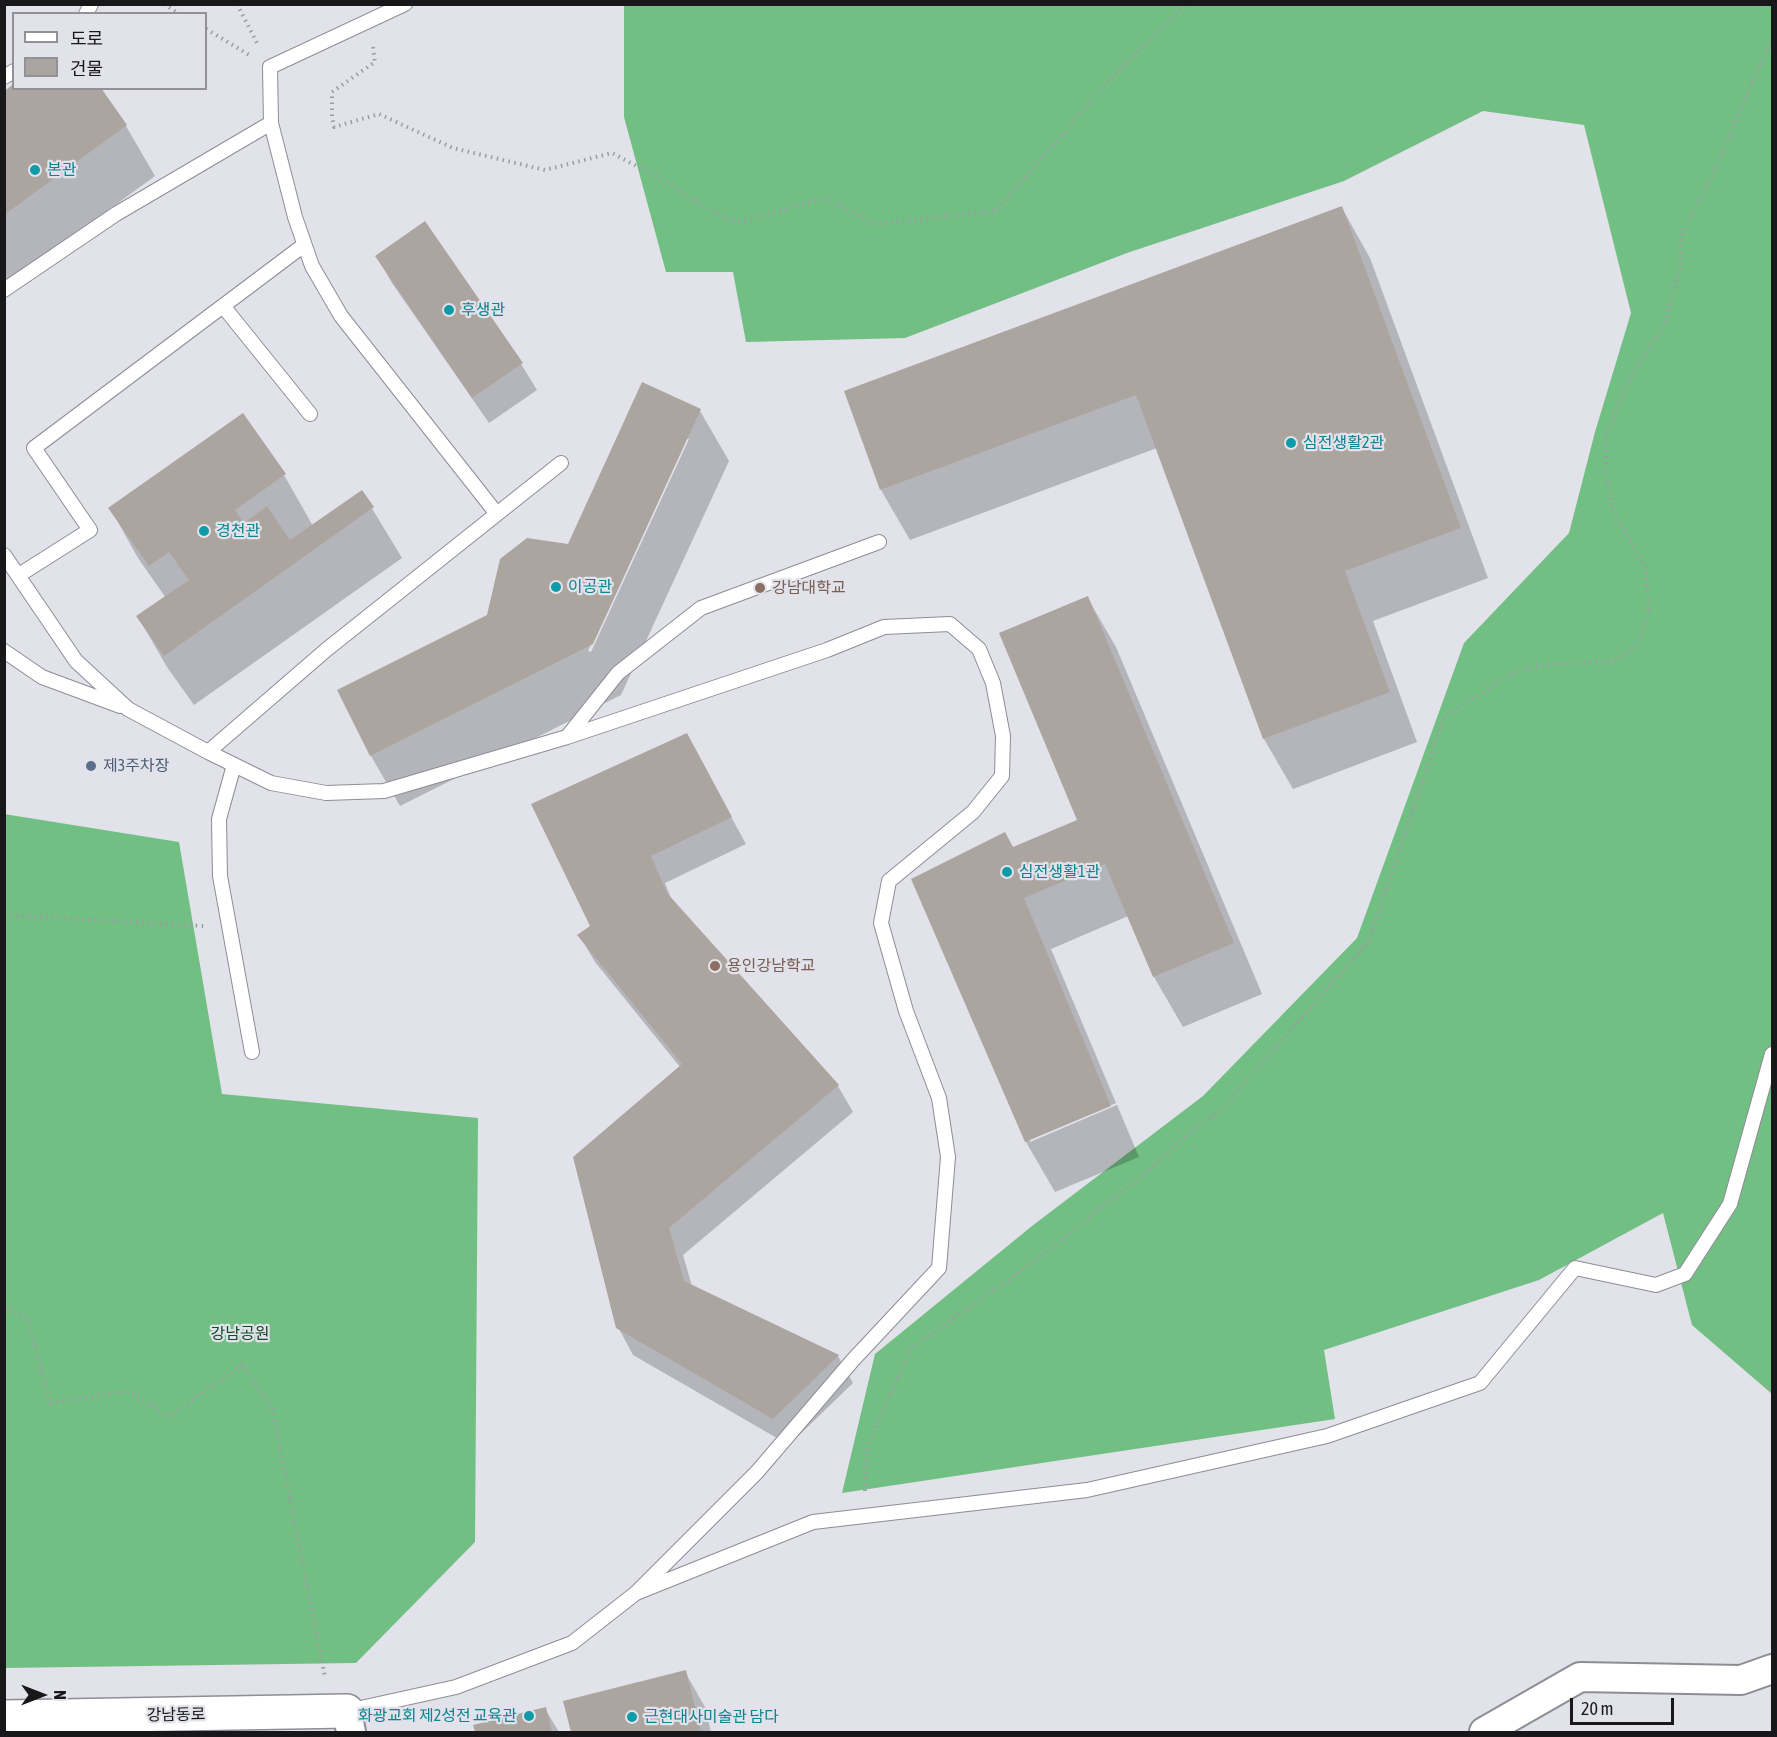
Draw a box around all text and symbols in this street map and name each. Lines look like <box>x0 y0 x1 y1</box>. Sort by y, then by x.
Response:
legend <box>12 12 207 90</box>
text: 도로 <box>70 28 103 49</box>
text: 건물 <box>70 58 103 79</box>
place label: 본관 <box>47 160 76 180</box>
marker: 본관 <box>28 163 42 177</box>
place label: 후생관 <box>461 300 505 320</box>
marker: 후생관 <box>442 303 456 317</box>
place label: 심전생활2관 <box>1303 433 1384 453</box>
marker: 심전생활2관 <box>1284 436 1298 450</box>
place label: 경천관 <box>216 521 260 541</box>
marker: 경천관 <box>197 524 211 538</box>
place label: 이공관 <box>568 577 612 597</box>
place label: 강남대학교 <box>772 578 846 598</box>
marker: 이공관 <box>549 580 563 594</box>
marker: 강남대학교 <box>753 581 767 595</box>
place label: 제3주차장 <box>103 756 169 776</box>
marker: 제3주차장 <box>84 759 98 773</box>
place label: 심전생활1관 <box>1019 862 1100 882</box>
marker: 심전생활1관 <box>1000 865 1014 879</box>
place label: 용인강남학교 <box>727 956 815 976</box>
marker: 용인강남학교 <box>708 959 722 973</box>
park label: 강남공원 <box>211 1324 269 1344</box>
north arrow <box>12 1665 72 1725</box>
scale bar <box>1573 1686 1676 1724</box>
text: N <box>51 1690 69 1700</box>
text: 20 m <box>1581 1698 1613 1719</box>
street label: 강남동로 <box>146 1705 206 1725</box>
place label: 화광교회 제2성전 교육관 <box>358 1706 517 1726</box>
place label: 근현대사미술관 담다 <box>644 1707 779 1727</box>
marker: 화광교회 제2성전 교육관 <box>522 1709 536 1723</box>
marker: 근현대사미술관 담다 <box>625 1710 639 1724</box>

